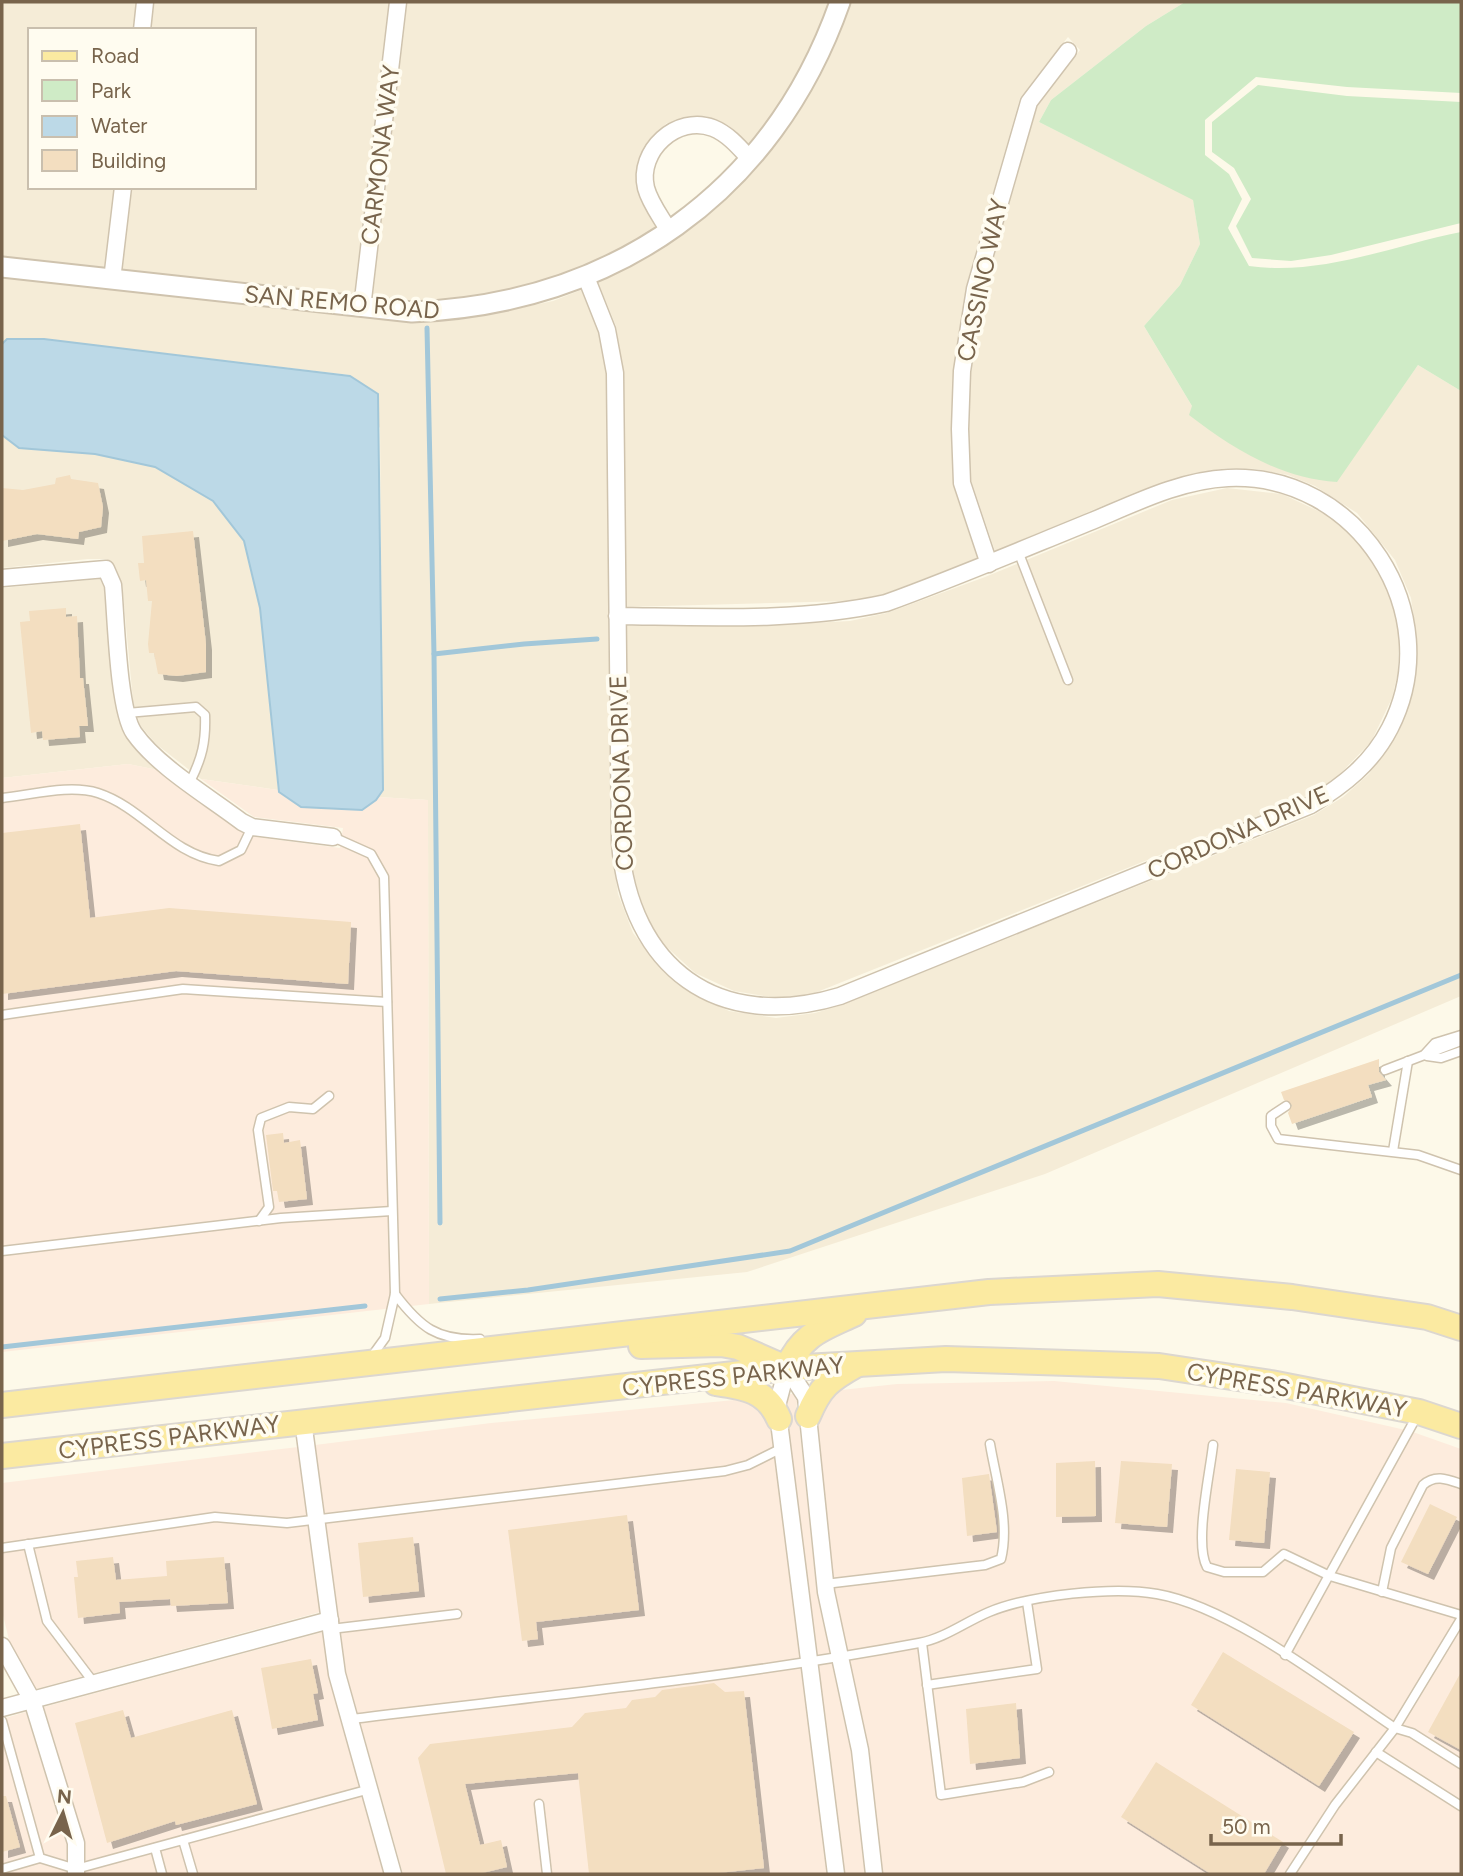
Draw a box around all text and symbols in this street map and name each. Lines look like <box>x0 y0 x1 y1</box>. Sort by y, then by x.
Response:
legend <box>28 28 256 189</box>
text: Road <box>91 43 139 68</box>
street label: CARMONA WAY <box>355 63 405 247</box>
text: Park <box>91 78 132 103</box>
text: Water <box>91 113 147 138</box>
text: Building <box>91 148 166 173</box>
street label: CASSINO WAY <box>951 196 1013 364</box>
street label: SAN REMO ROAD <box>243 279 441 325</box>
street label: CORDONA DRIVE <box>603 675 639 871</box>
street label: CORDONA DRIVE <box>1143 779 1333 885</box>
street label: CYPRESS PARKWAY <box>621 1350 846 1402</box>
street label: CYPRESS PARKWAY <box>1185 1356 1410 1424</box>
street label: CYPRESS PARKWAY <box>57 1409 282 1465</box>
north arrow <box>28 1778 98 1848</box>
text: N <box>56 1784 73 1809</box>
scale bar <box>1211 1802 1340 1846</box>
text: 50 m <box>1222 1814 1271 1839</box>

